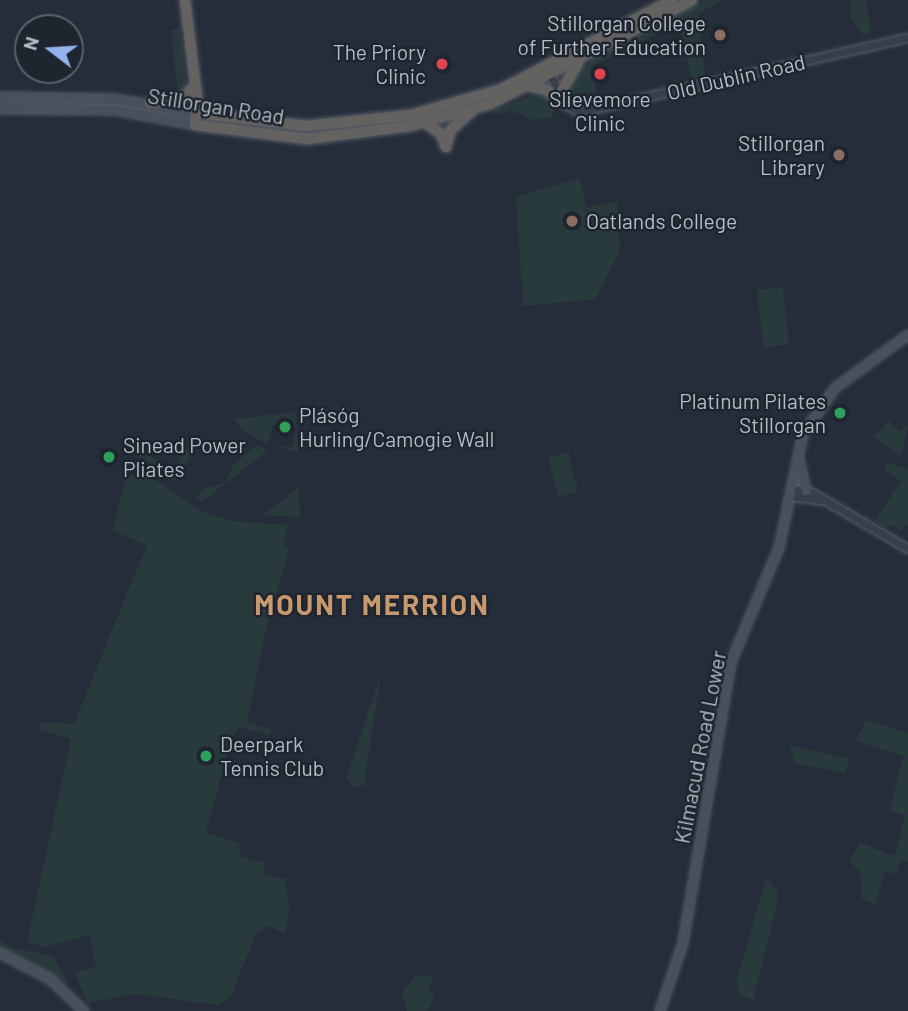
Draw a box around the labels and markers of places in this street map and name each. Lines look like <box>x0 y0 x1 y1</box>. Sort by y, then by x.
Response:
place label: Stillorgan College of Further Education <box>518 10 706 60</box>
marker: Stillorgan College of Further Education <box>712 27 728 43</box>
place label: The Priory Clinic <box>333 39 426 89</box>
marker: The Priory Clinic <box>432 54 452 74</box>
marker: Slievemore Clinic <box>590 64 610 84</box>
place label: Slievemore Clinic <box>549 86 651 136</box>
place label: Stillorgan Library <box>738 130 825 180</box>
marker: Stillorgan Library <box>831 147 847 163</box>
place label: Oatlands College <box>586 208 737 234</box>
marker: Oatlands College <box>564 213 580 229</box>
place label: Platinum Pilates Stillorgan <box>679 388 826 438</box>
place label: Plásóg Hurling/Camogie Wall <box>299 402 494 452</box>
marker: Platinum Pilates Stillorgan <box>832 405 848 421</box>
marker: Plásóg Hurling/Camogie Wall <box>277 419 293 435</box>
place label: Sinead Power Pliates <box>123 432 246 482</box>
marker: Sinead Power Pliates <box>101 449 117 465</box>
place label: Deerpark Tennis Club <box>220 731 324 781</box>
marker: Deerpark Tennis Club <box>198 748 214 764</box>

